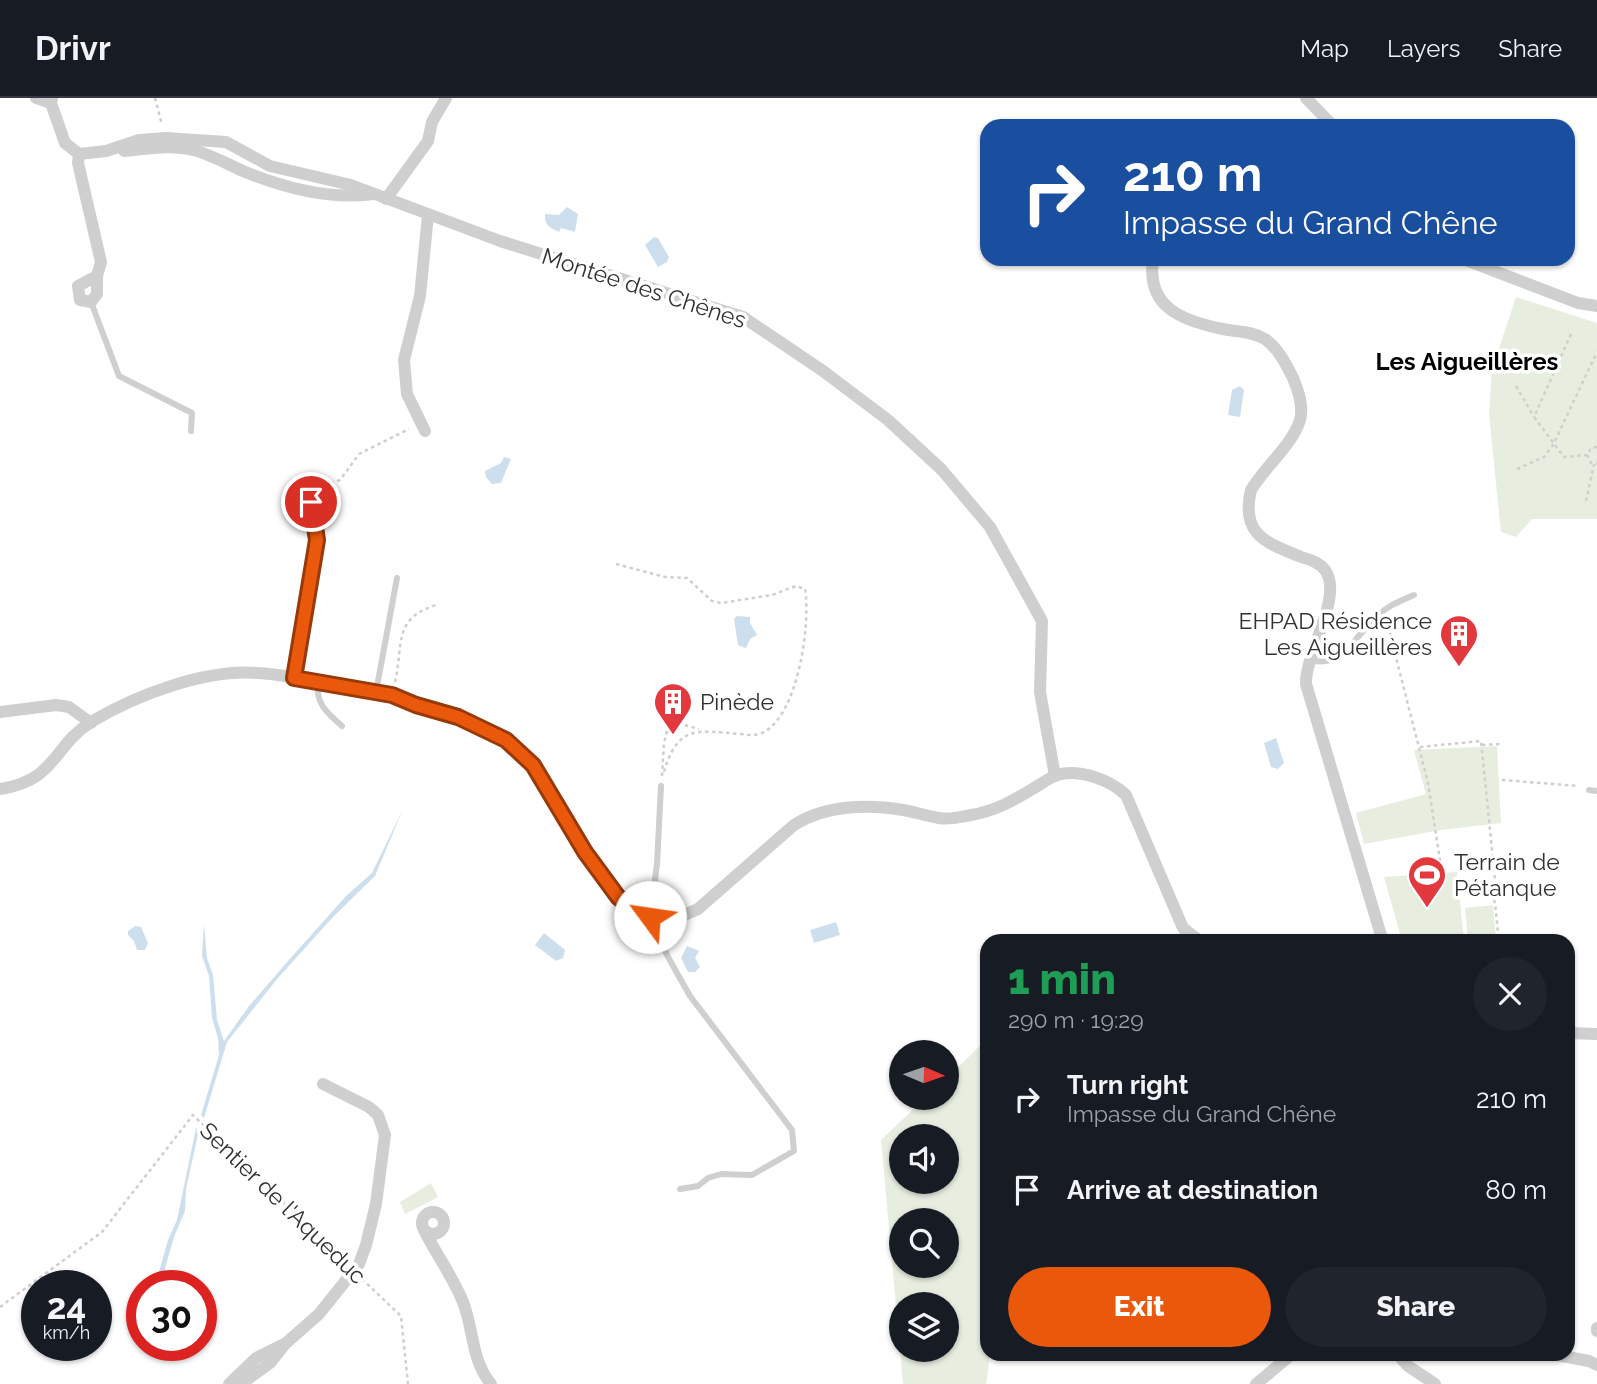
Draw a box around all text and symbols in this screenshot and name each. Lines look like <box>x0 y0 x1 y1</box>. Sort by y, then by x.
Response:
text: Drivr <box>35 29 111 68</box>
text: Map <box>1300 34 1349 63</box>
text: Layers <box>1387 34 1460 63</box>
text: Share <box>1498 34 1562 63</box>
text: 210 m <box>1123 145 1262 202</box>
icon: right <box>1008 147 1099 238</box>
text: Impasse du Grand Chêne <box>1123 204 1498 241</box>
street label: Montée des Chênes <box>539 242 750 333</box>
district label: Les Aigueillères <box>1376 347 1559 376</box>
pin <box>281 472 341 532</box>
icon: arrive <box>292 483 330 521</box>
place label: EHPAD Résidence Les Aigueillères <box>1238 607 1432 660</box>
building icon: EHPAD Résidence Les Aigueillères <box>1438 613 1480 668</box>
building icon: Pinède <box>652 681 694 736</box>
place label: Pinède <box>700 688 774 715</box>
place label: Terrain de Pétanque <box>1454 848 1560 901</box>
sports icon: Terrain de Pétanque <box>1406 854 1448 909</box>
position arrow <box>613 880 687 954</box>
text: 1 min <box>1008 955 1116 1004</box>
button: close <box>1473 957 1547 1031</box>
text: 290 m · 19:29 <box>1008 1006 1144 1033</box>
north arrow <box>889 1040 959 1110</box>
map controls <box>889 1040 959 1362</box>
text: Turn right <box>1067 1070 1188 1100</box>
icon: right <box>1008 1080 1046 1118</box>
text: 210 m <box>1476 1084 1547 1114</box>
text: Impasse du Grand Chêne <box>1067 1100 1336 1127</box>
street label: Sentier de l'Aqueduc <box>195 1116 372 1289</box>
button: sound <box>889 1124 959 1194</box>
icon: arrive <box>1008 1171 1046 1209</box>
text: Arrive at destination <box>1067 1175 1318 1205</box>
text: 80 m <box>1485 1175 1547 1205</box>
button: search <box>889 1208 959 1278</box>
button: Exit <box>1008 1267 1271 1347</box>
button: Share <box>1285 1267 1547 1347</box>
speed limit sign: 30 <box>126 1270 217 1361</box>
text: 24 <box>47 1286 86 1327</box>
button: layers <box>889 1292 959 1362</box>
text: km/h <box>43 1322 90 1343</box>

